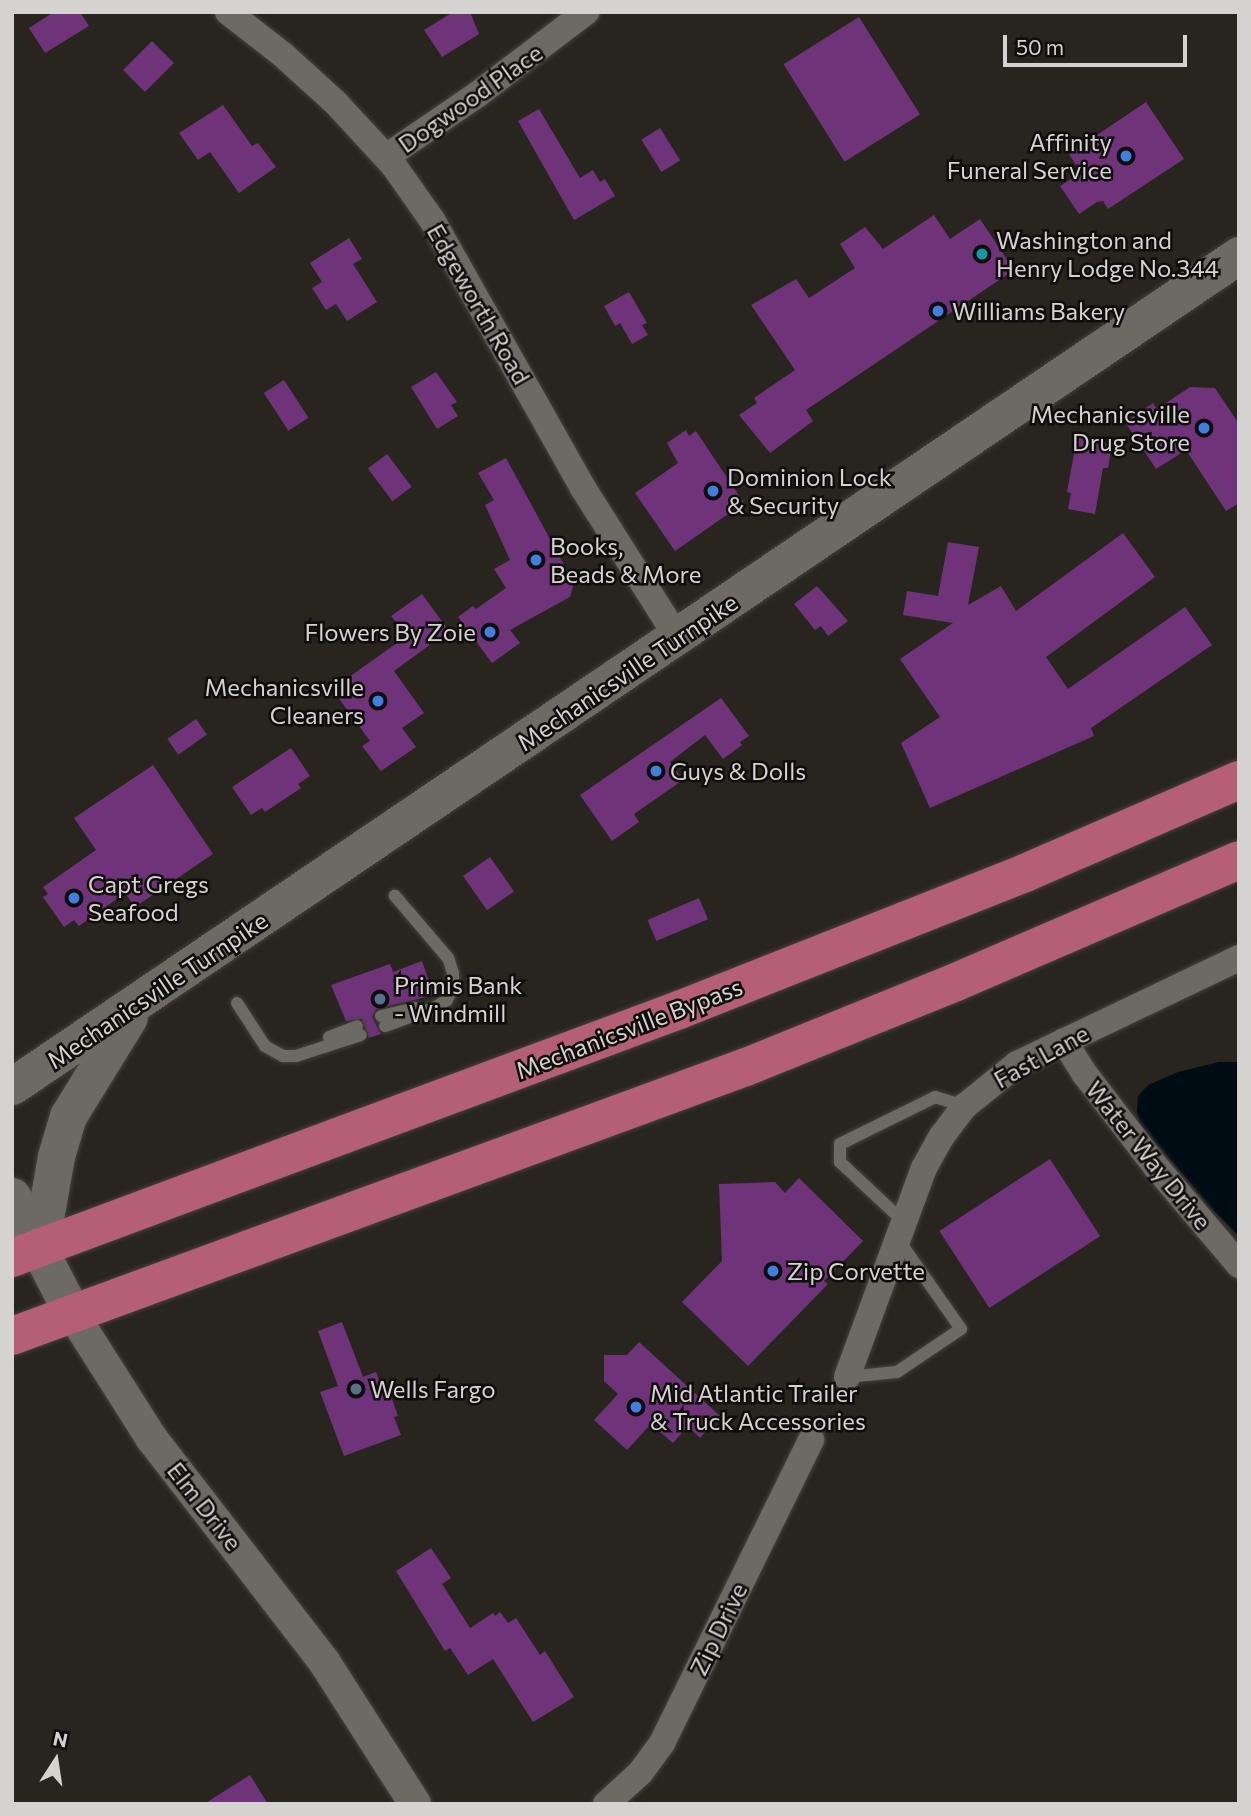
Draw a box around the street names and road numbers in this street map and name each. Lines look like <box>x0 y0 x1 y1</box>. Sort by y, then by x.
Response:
street label: Dogwood Place <box>392 38 548 158</box>
street label: Edgeworth Road <box>421 219 537 389</box>
street label: Mechanicsville Turnpike <box>511 587 743 757</box>
street label: Mechanicsville Turnpike <box>41 905 273 1075</box>
street label: Mechanicsville Bypass <box>512 971 746 1085</box>
street label: Fast Lane <box>989 1018 1093 1094</box>
street label: Water Way Drive <box>1080 1075 1218 1235</box>
street label: Elm Drive <box>162 1456 248 1556</box>
street label: Zip Drive <box>683 1578 753 1680</box>

